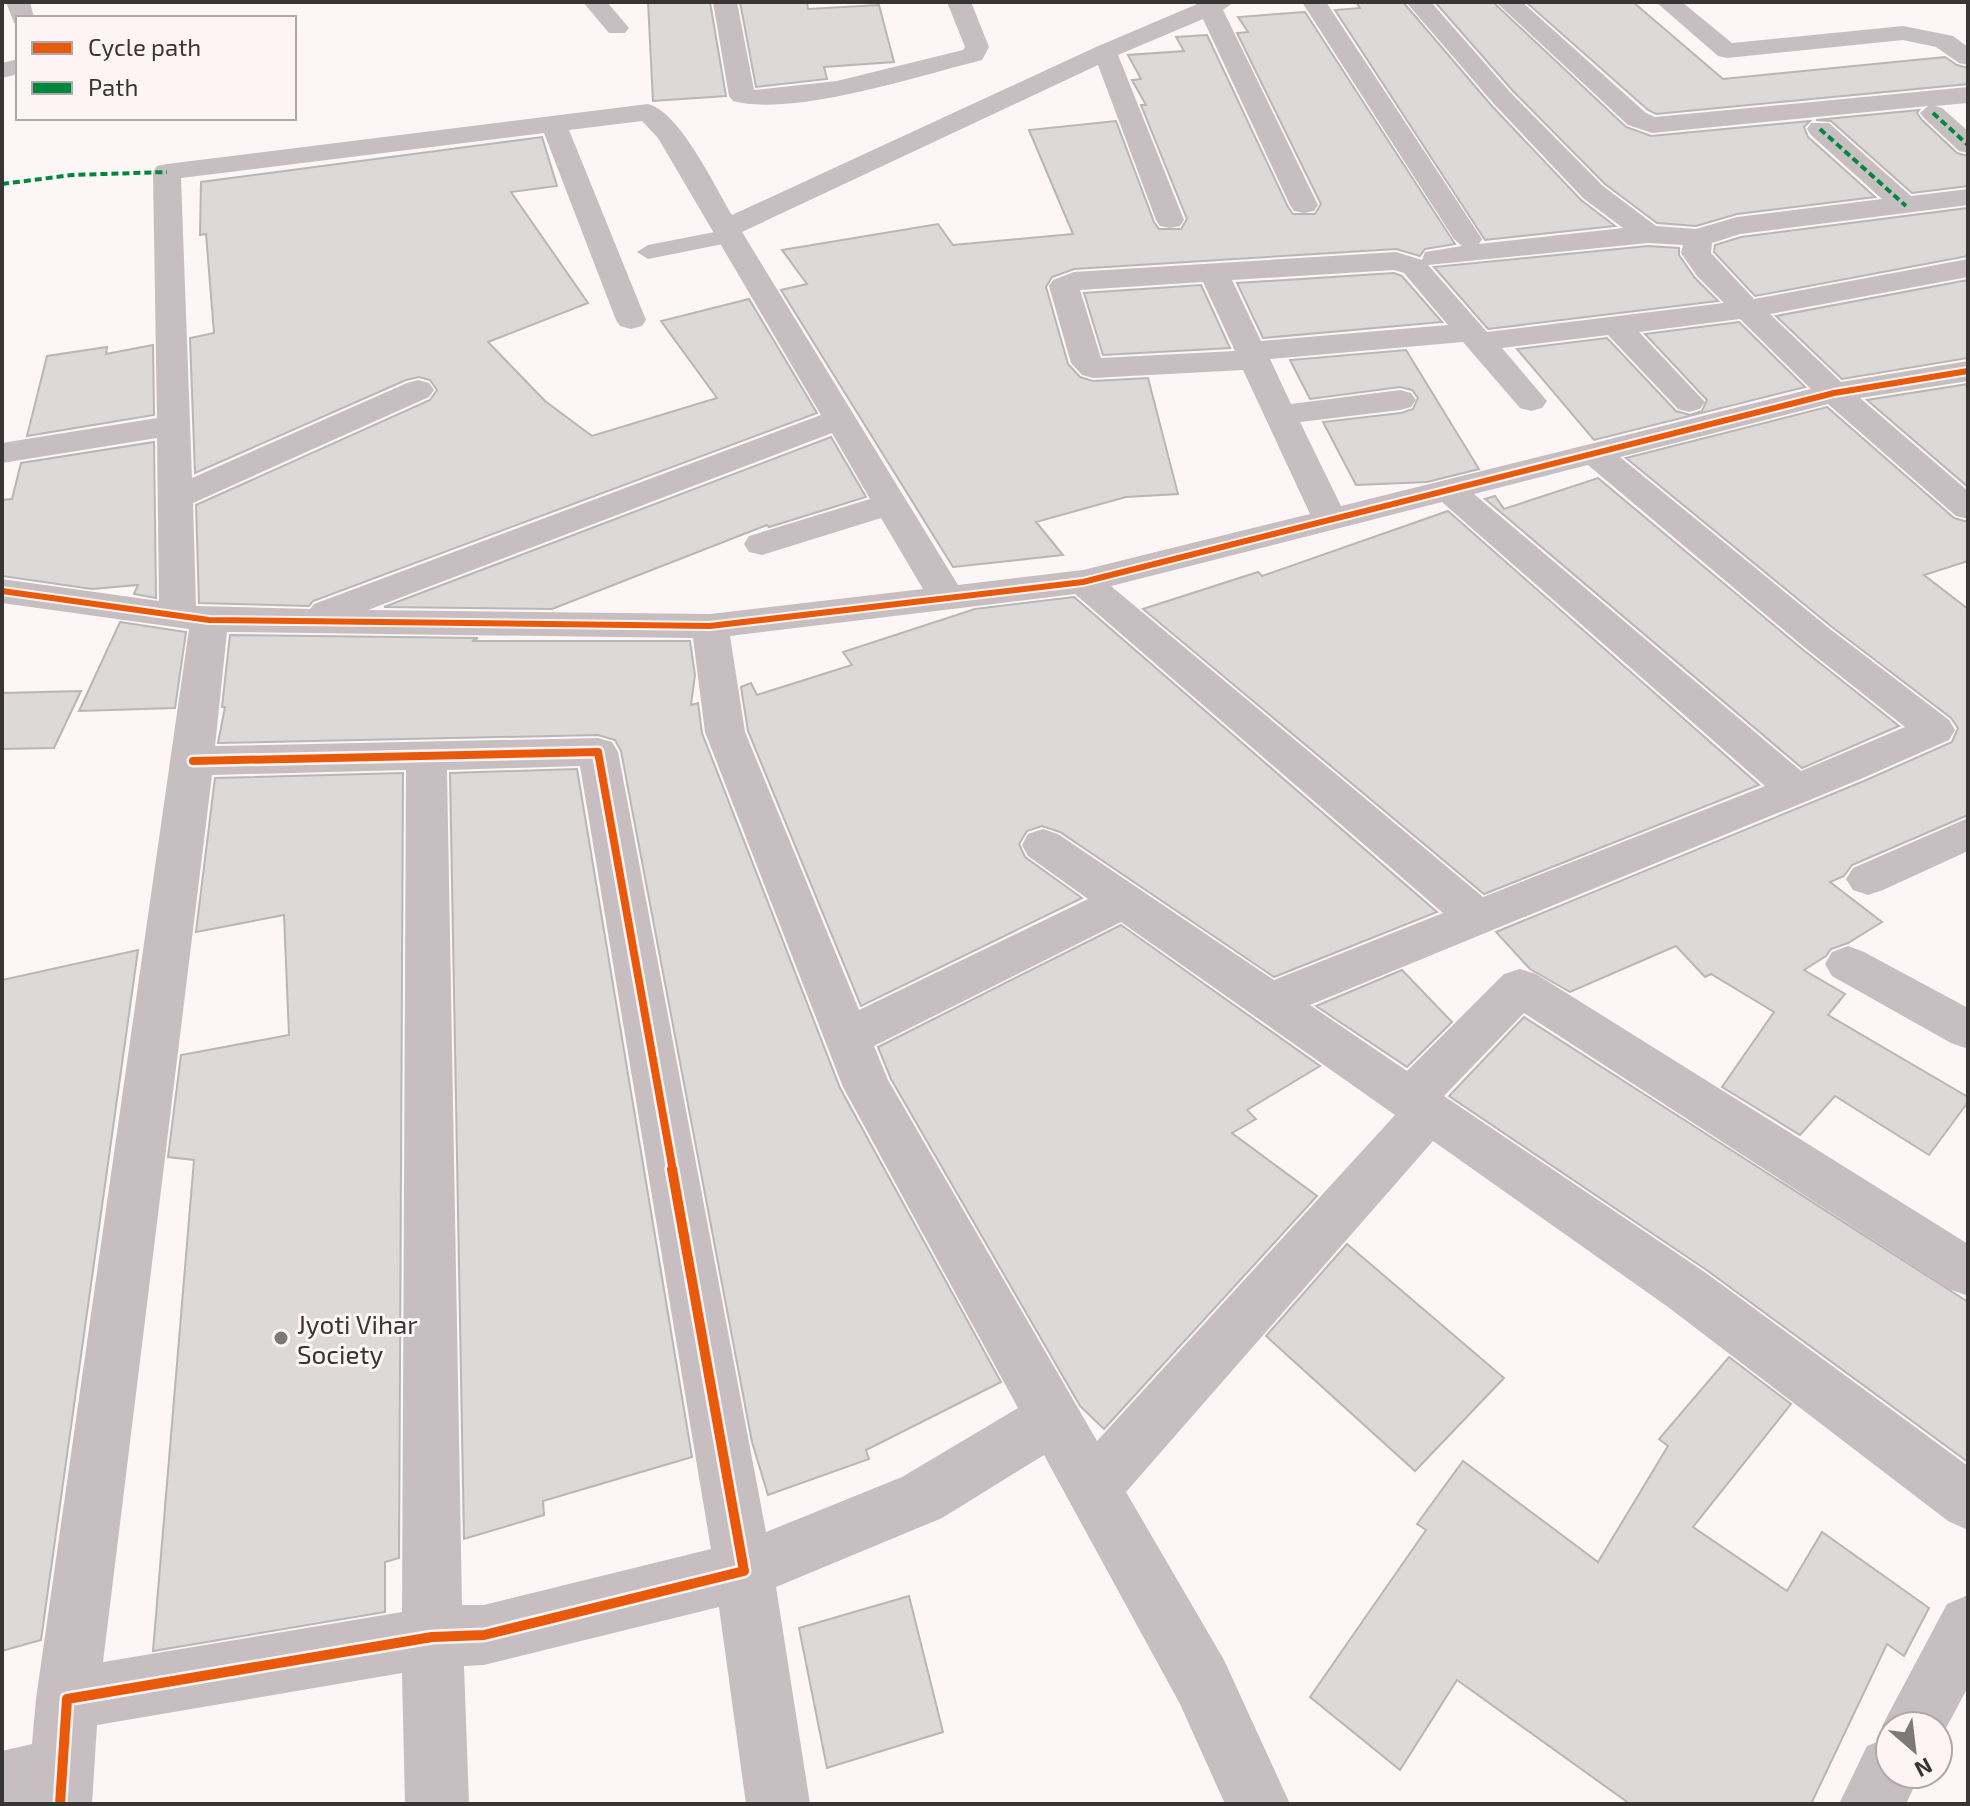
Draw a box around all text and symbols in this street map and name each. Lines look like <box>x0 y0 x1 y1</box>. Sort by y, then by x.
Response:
legend <box>16 16 296 120</box>
text: Cycle path <box>88 32 201 61</box>
text: Path <box>88 72 138 101</box>
place label: Jyoti Vihar Society <box>297 1308 418 1369</box>
marker: Jyoti Vihar Society <box>272 1329 290 1347</box>
north arrow <box>1874 1710 1954 1790</box>
text: N <box>1911 1753 1937 1784</box>

